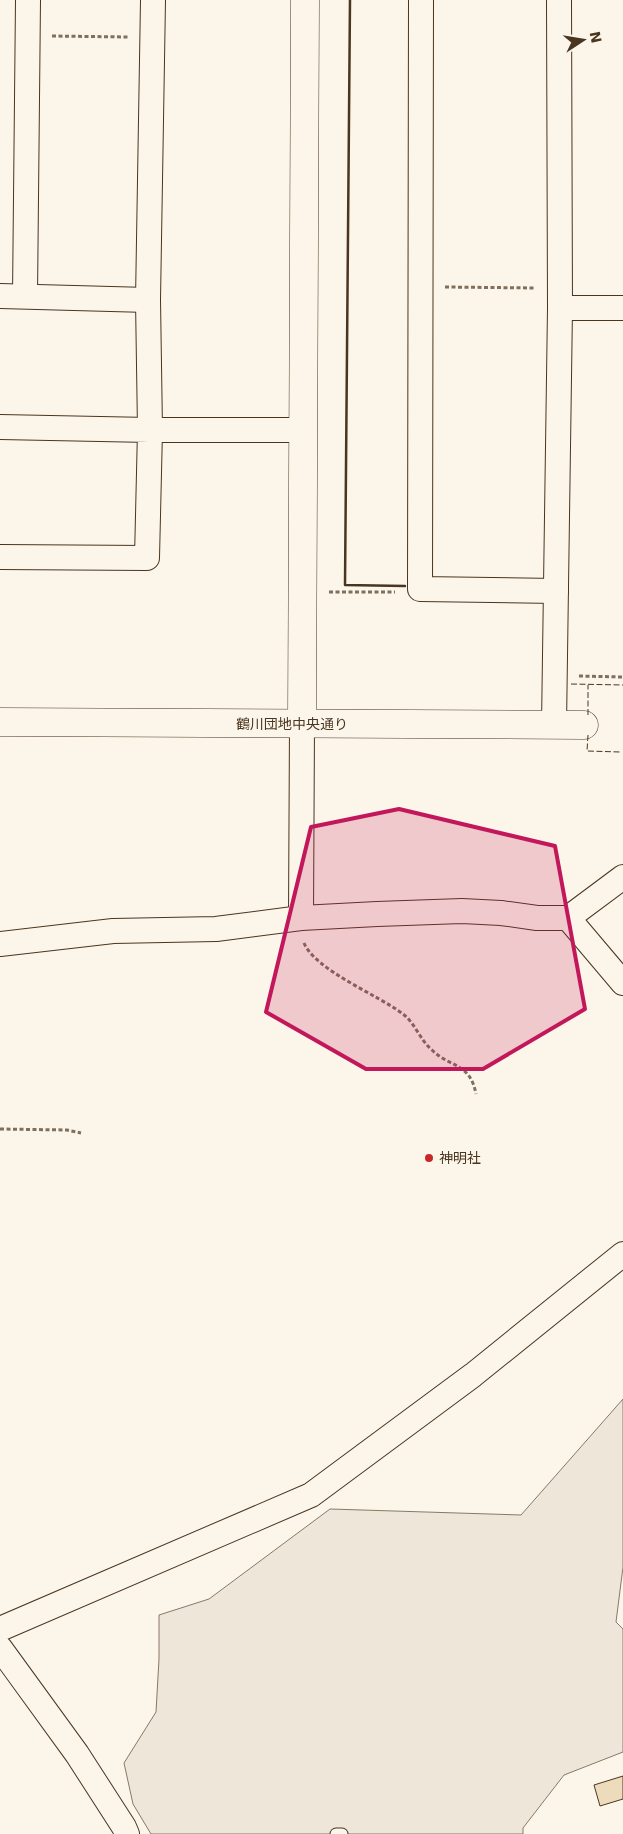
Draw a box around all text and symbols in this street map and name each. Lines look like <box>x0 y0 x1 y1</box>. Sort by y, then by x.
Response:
north arrow <box>558 15 608 65</box>
text: N <box>587 30 605 45</box>
street label: 鶴川団地中央通り <box>236 716 348 732</box>
place label: 神明社 <box>439 1150 481 1166</box>
marker: 神明社 <box>423 1152 435 1164</box>

